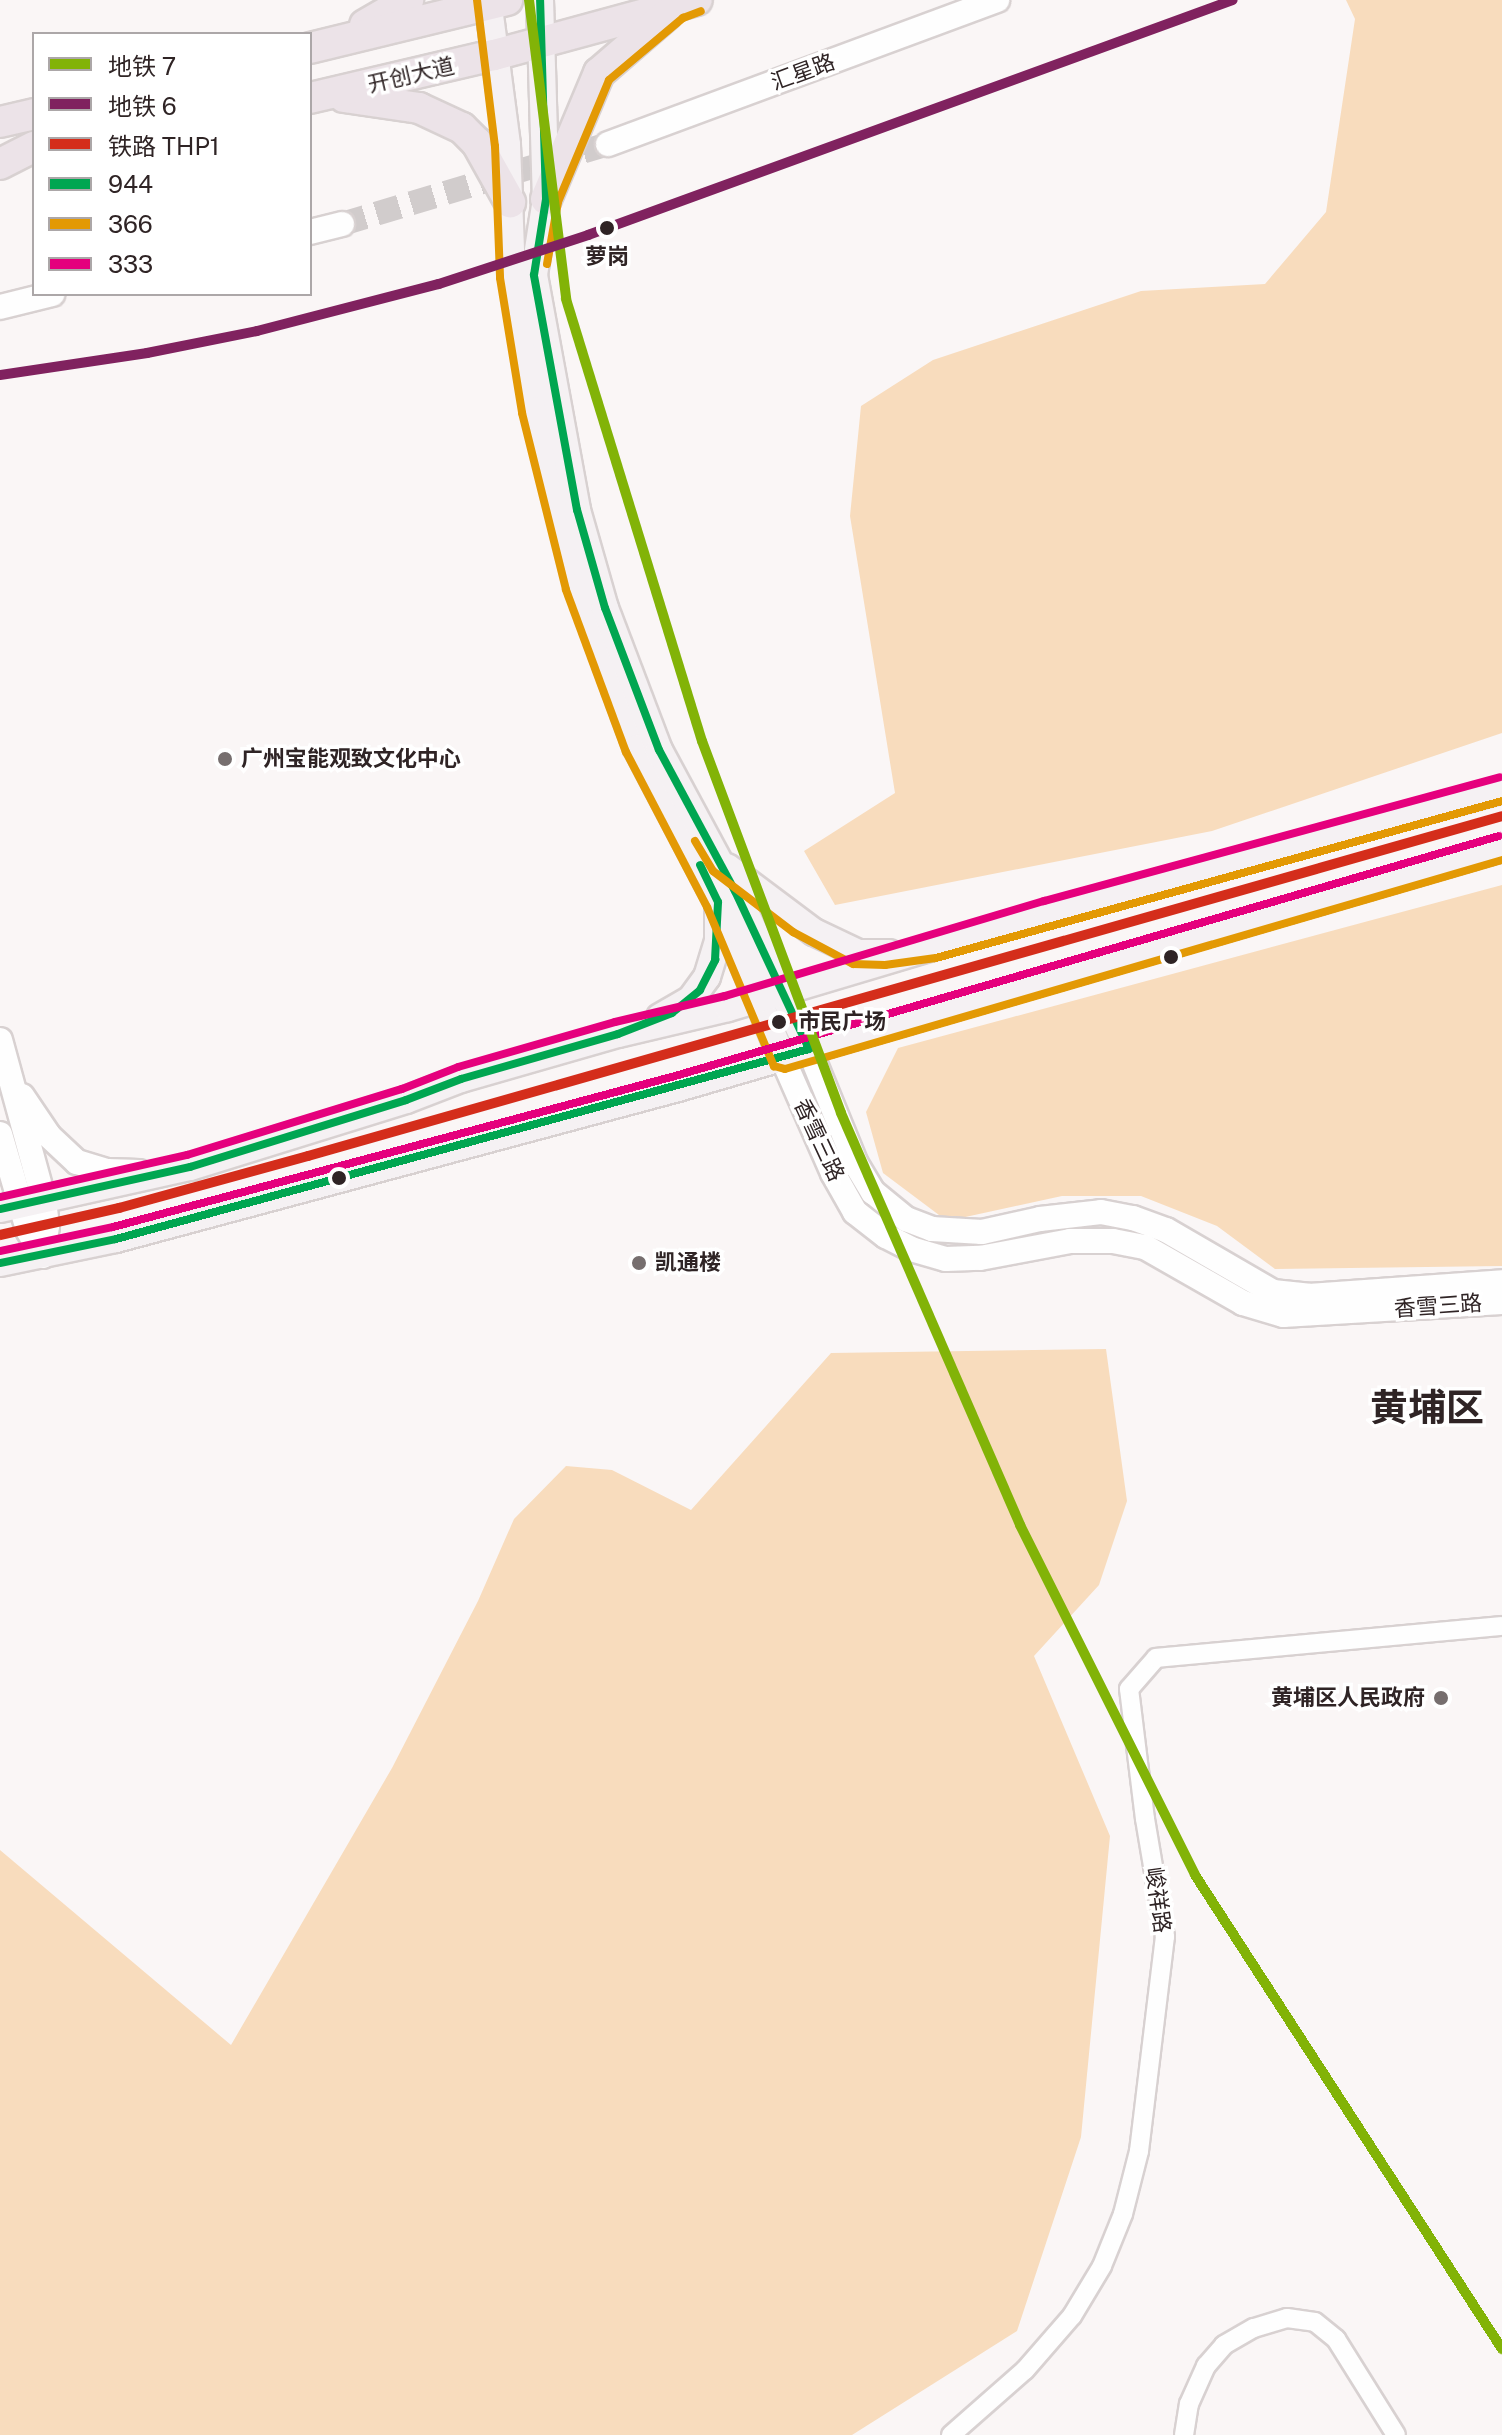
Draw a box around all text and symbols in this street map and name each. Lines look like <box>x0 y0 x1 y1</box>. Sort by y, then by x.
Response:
legend <box>32 32 312 296</box>
street label: 汇星路 <box>767 48 839 96</box>
text: 地铁 7 <box>108 52 176 80</box>
street label: 开创大道 <box>365 52 457 98</box>
text: 地铁 6 <box>108 92 177 120</box>
text: 铁路 THP1 <box>108 132 220 160</box>
text: 944 <box>108 170 153 198</box>
text: 366 <box>108 210 153 238</box>
marker: 萝岗 <box>595 216 619 240</box>
place label: 萝岗 <box>585 244 629 270</box>
text: 333 <box>108 250 153 278</box>
place label: 广州宝能观致文化中心 <box>241 746 461 772</box>
marker: 广州宝能观致文化中心 <box>216 750 234 768</box>
unlabelled marker <box>1163 949 1179 965</box>
place label: 市民广场 <box>798 1009 886 1035</box>
marker: 市民广场 <box>767 1010 791 1034</box>
street label: 香雪三路 <box>788 1095 850 1185</box>
unlabelled marker <box>331 1170 347 1186</box>
place label: 凯通楼 <box>655 1250 721 1276</box>
marker: 凯通楼 <box>630 1254 648 1272</box>
street label: 香雪三路 <box>1393 1290 1483 1322</box>
district label: 黄埔区 <box>1370 1385 1484 1431</box>
place label: 黄埔区人民政府 <box>1271 1685 1425 1711</box>
marker: 黄埔区人民政府 <box>1432 1689 1450 1707</box>
street label: 峻祥路 <box>1140 1865 1176 1935</box>

